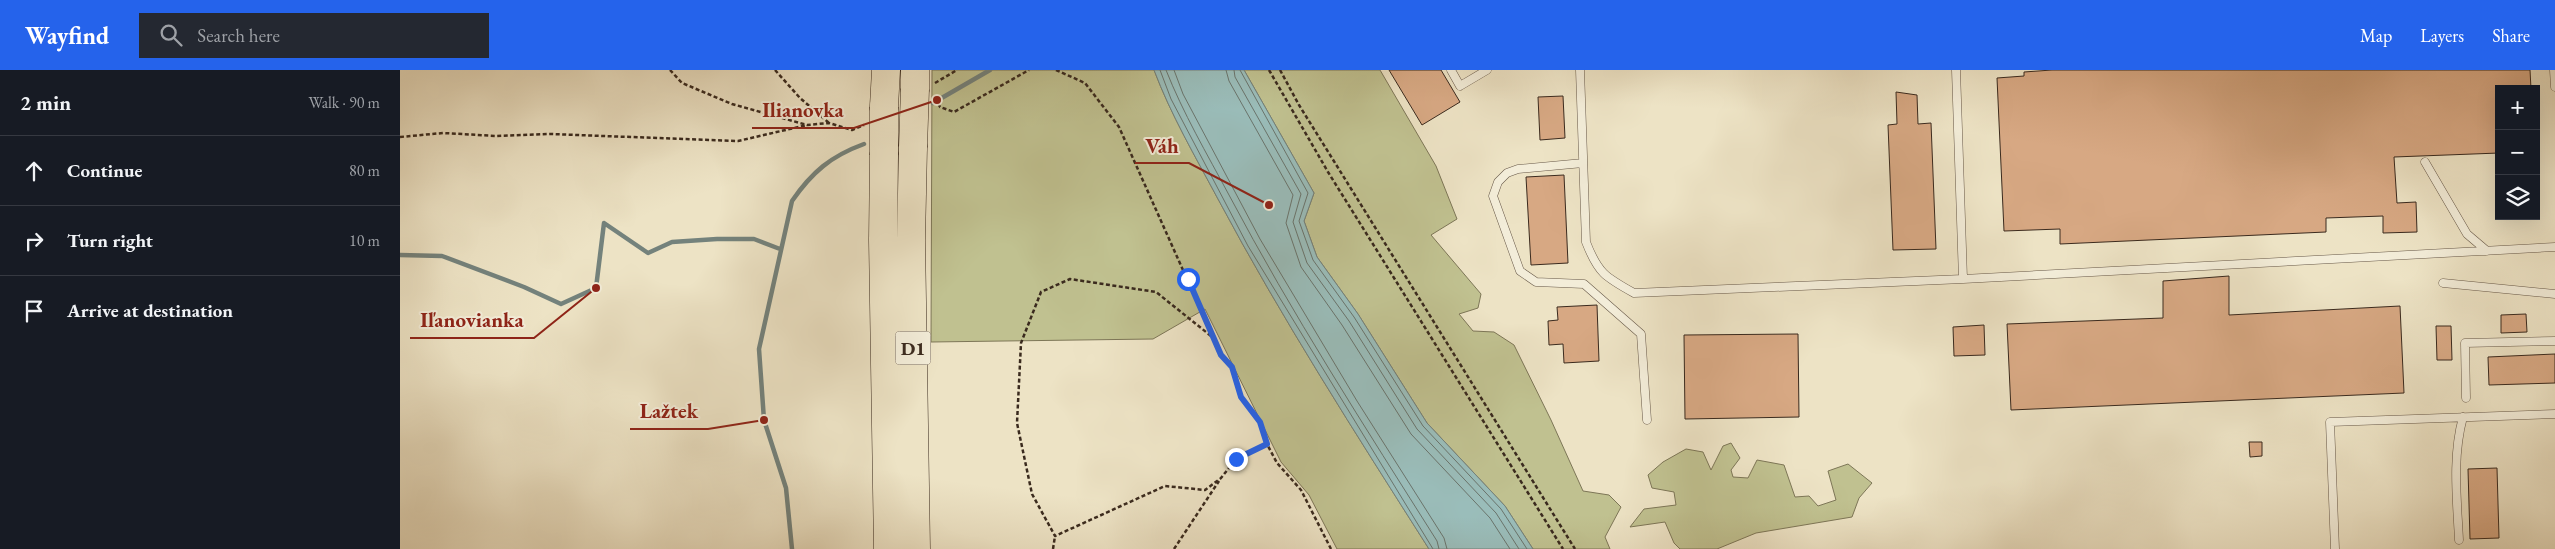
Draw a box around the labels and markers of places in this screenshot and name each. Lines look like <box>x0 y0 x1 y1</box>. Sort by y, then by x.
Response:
callout: Ilianovka <box>752 92 854 128</box>
callout: Váh <box>1135 127 1189 163</box>
callout: Iľanovianka <box>410 302 534 338</box>
callout: Lažtek <box>630 393 708 429</box>

